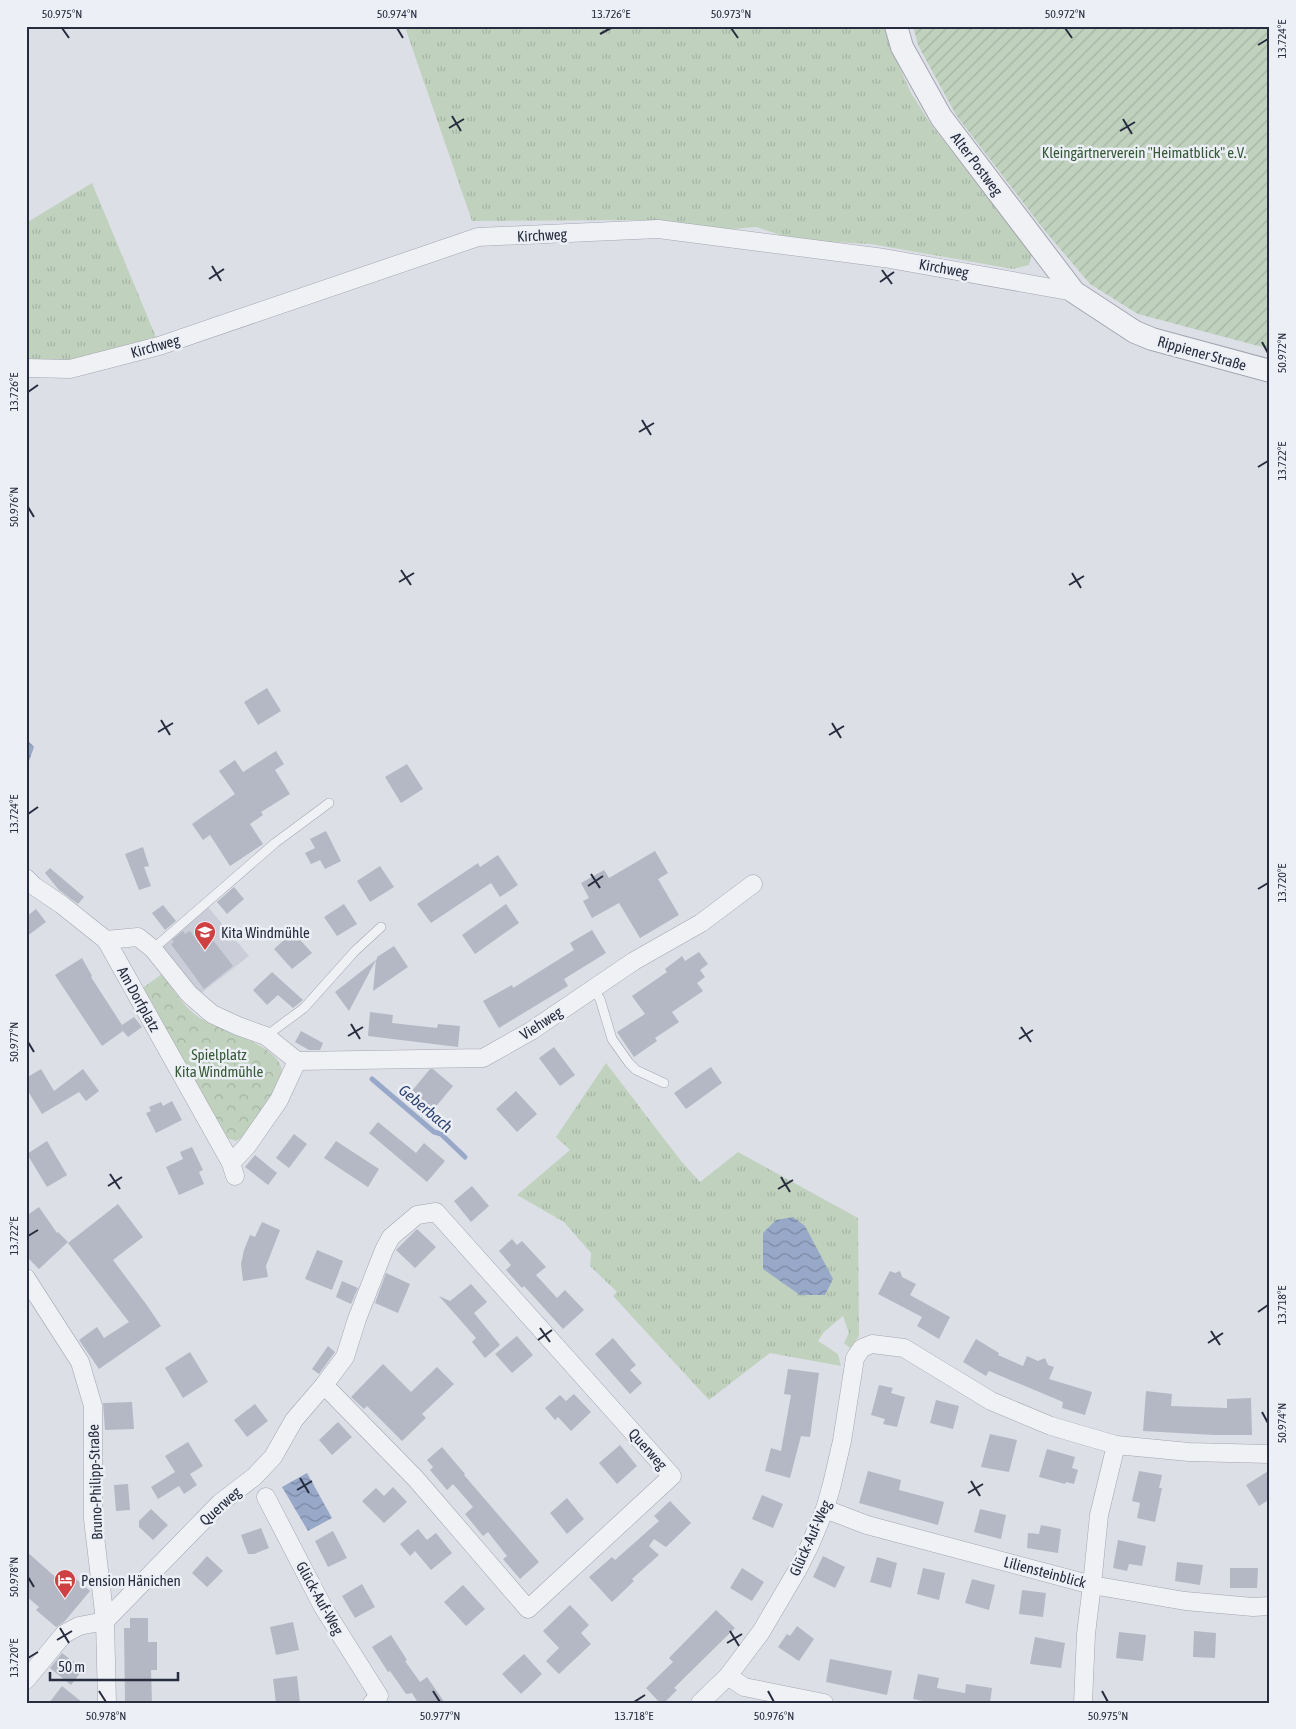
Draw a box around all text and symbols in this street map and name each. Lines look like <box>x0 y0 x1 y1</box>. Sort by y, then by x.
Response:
text: 50.975°N <box>42 7 82 21</box>
text: 50.974°N <box>377 7 417 21</box>
text: 13.726°E <box>592 7 630 21</box>
text: 50.973°N <box>711 7 751 21</box>
text: 50.972°N <box>1045 7 1085 21</box>
text: 13.724°E <box>1275 20 1289 58</box>
street label: Alter Postweg <box>948 129 1007 199</box>
park label: Kleingärtnerverein "Heimatblick" e.V. <box>1042 144 1246 161</box>
street label: Kirchweg <box>517 225 568 245</box>
street label: Kirchweg <box>918 255 971 281</box>
street label: Kirchweg <box>129 331 182 361</box>
street label: Rippiener Straße <box>1156 332 1249 374</box>
text: 50.972°N <box>1275 333 1289 373</box>
text: 13.726°E <box>7 373 21 411</box>
text: 13.722°E <box>1275 442 1289 480</box>
text: 50.976°N <box>7 487 21 527</box>
text: 13.724°E <box>7 795 21 833</box>
text: 13.720°E <box>1275 864 1289 902</box>
school or university icon: Kita Windmühle <box>193 920 217 951</box>
place label: Kita Windmühle <box>221 924 310 941</box>
street label: Am Dorfplatz <box>114 963 164 1035</box>
street label: Viehweg <box>517 1003 566 1043</box>
text: 50.977°N <box>7 1022 21 1062</box>
park label: Spielplatz Kita Windmühle <box>175 1046 264 1080</box>
water label: Geberbach <box>396 1081 456 1136</box>
text: 13.722°E <box>7 1217 21 1255</box>
text: 13.718°E <box>1275 1286 1289 1324</box>
text: 50.974°N <box>1275 1403 1289 1443</box>
street label: Bruno-Philipp-Straße <box>84 1424 106 1540</box>
street label: Querweg <box>625 1425 671 1473</box>
street label: Querweg <box>196 1483 244 1529</box>
street label: Glück-Auf-Weg <box>786 1497 835 1579</box>
street label: Liliensteinblick <box>1002 1553 1088 1591</box>
text: 50.978°N <box>7 1557 21 1597</box>
street label: Glück-Auf-Weg <box>293 1558 347 1638</box>
hotel icon: Pension Hänichen <box>53 1568 77 1599</box>
place label: Pension Hänichen <box>81 1572 181 1589</box>
text: 13.720°E <box>7 1639 21 1677</box>
scale bar <box>50 1649 178 1681</box>
text: 50 m <box>58 1658 85 1675</box>
text: 50.978°N <box>86 1709 126 1723</box>
text: 50.977°N <box>420 1709 460 1723</box>
text: 13.718°E <box>615 1709 653 1723</box>
text: 50.976°N <box>754 1709 794 1723</box>
text: 50.975°N <box>1088 1709 1128 1723</box>

